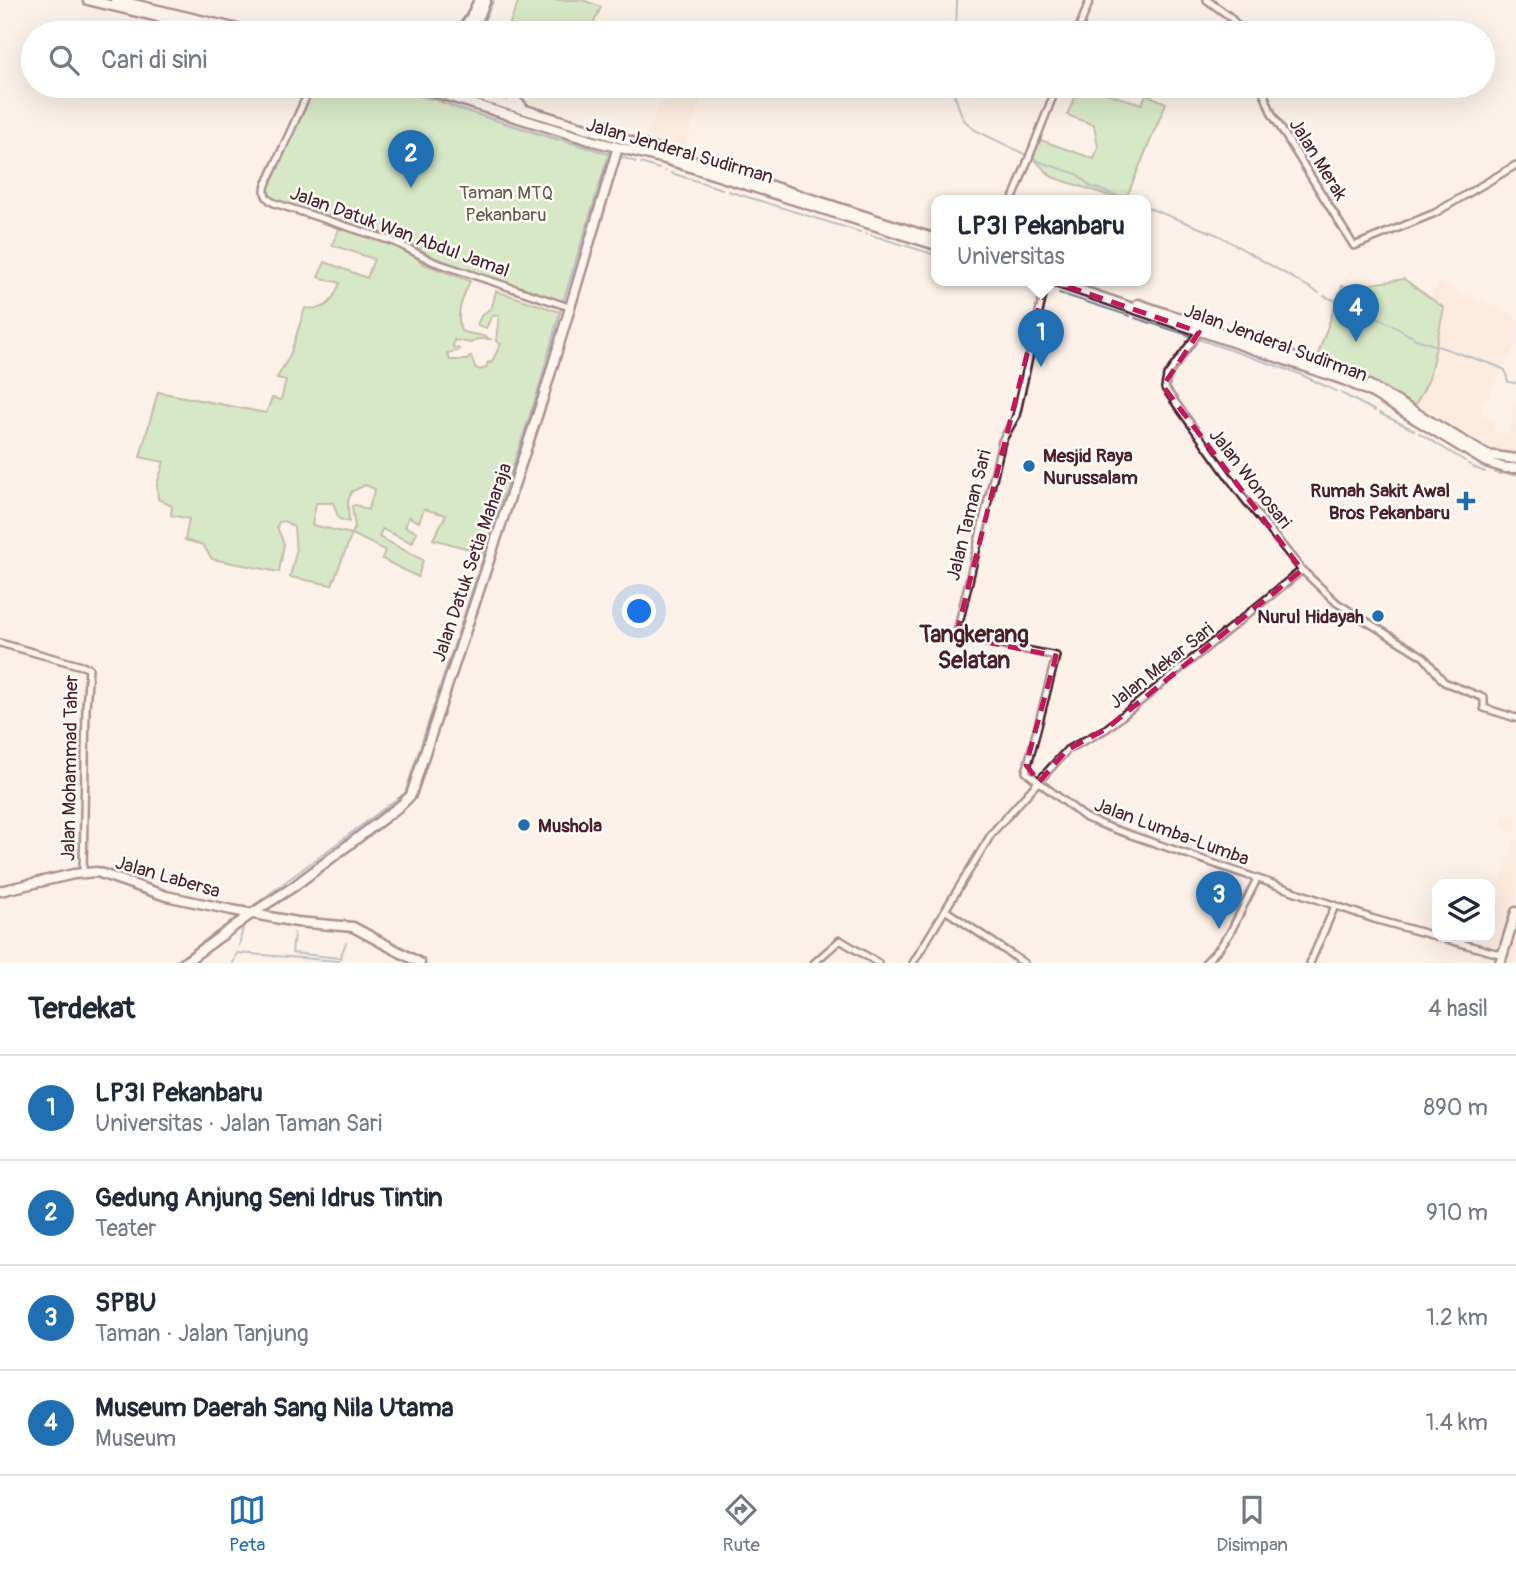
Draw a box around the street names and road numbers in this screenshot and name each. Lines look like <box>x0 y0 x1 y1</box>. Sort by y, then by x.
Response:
street label: Jalan Jenderal Sudirman <box>583 113 776 189</box>
street label: Jalan Merak <box>1284 114 1353 205</box>
street label: Jalan Datuk Wan Abdul Jamal <box>287 181 513 283</box>
street label: Jalan Jenderal Sudirman <box>1181 299 1371 387</box>
street label: Jalan Wonosari <box>1204 424 1297 534</box>
street label: Jalan Taman Sari <box>941 447 997 583</box>
street label: Jalan Datuk Setia Maharaja <box>427 460 517 665</box>
street label: Jalan Mekar Sari <box>1104 617 1219 714</box>
street label: Jalan Mohammad Taher <box>56 674 84 861</box>
street label: Jalan Lumba-Lumba <box>1091 793 1253 871</box>
street label: Jalan Labersa <box>113 851 223 903</box>

